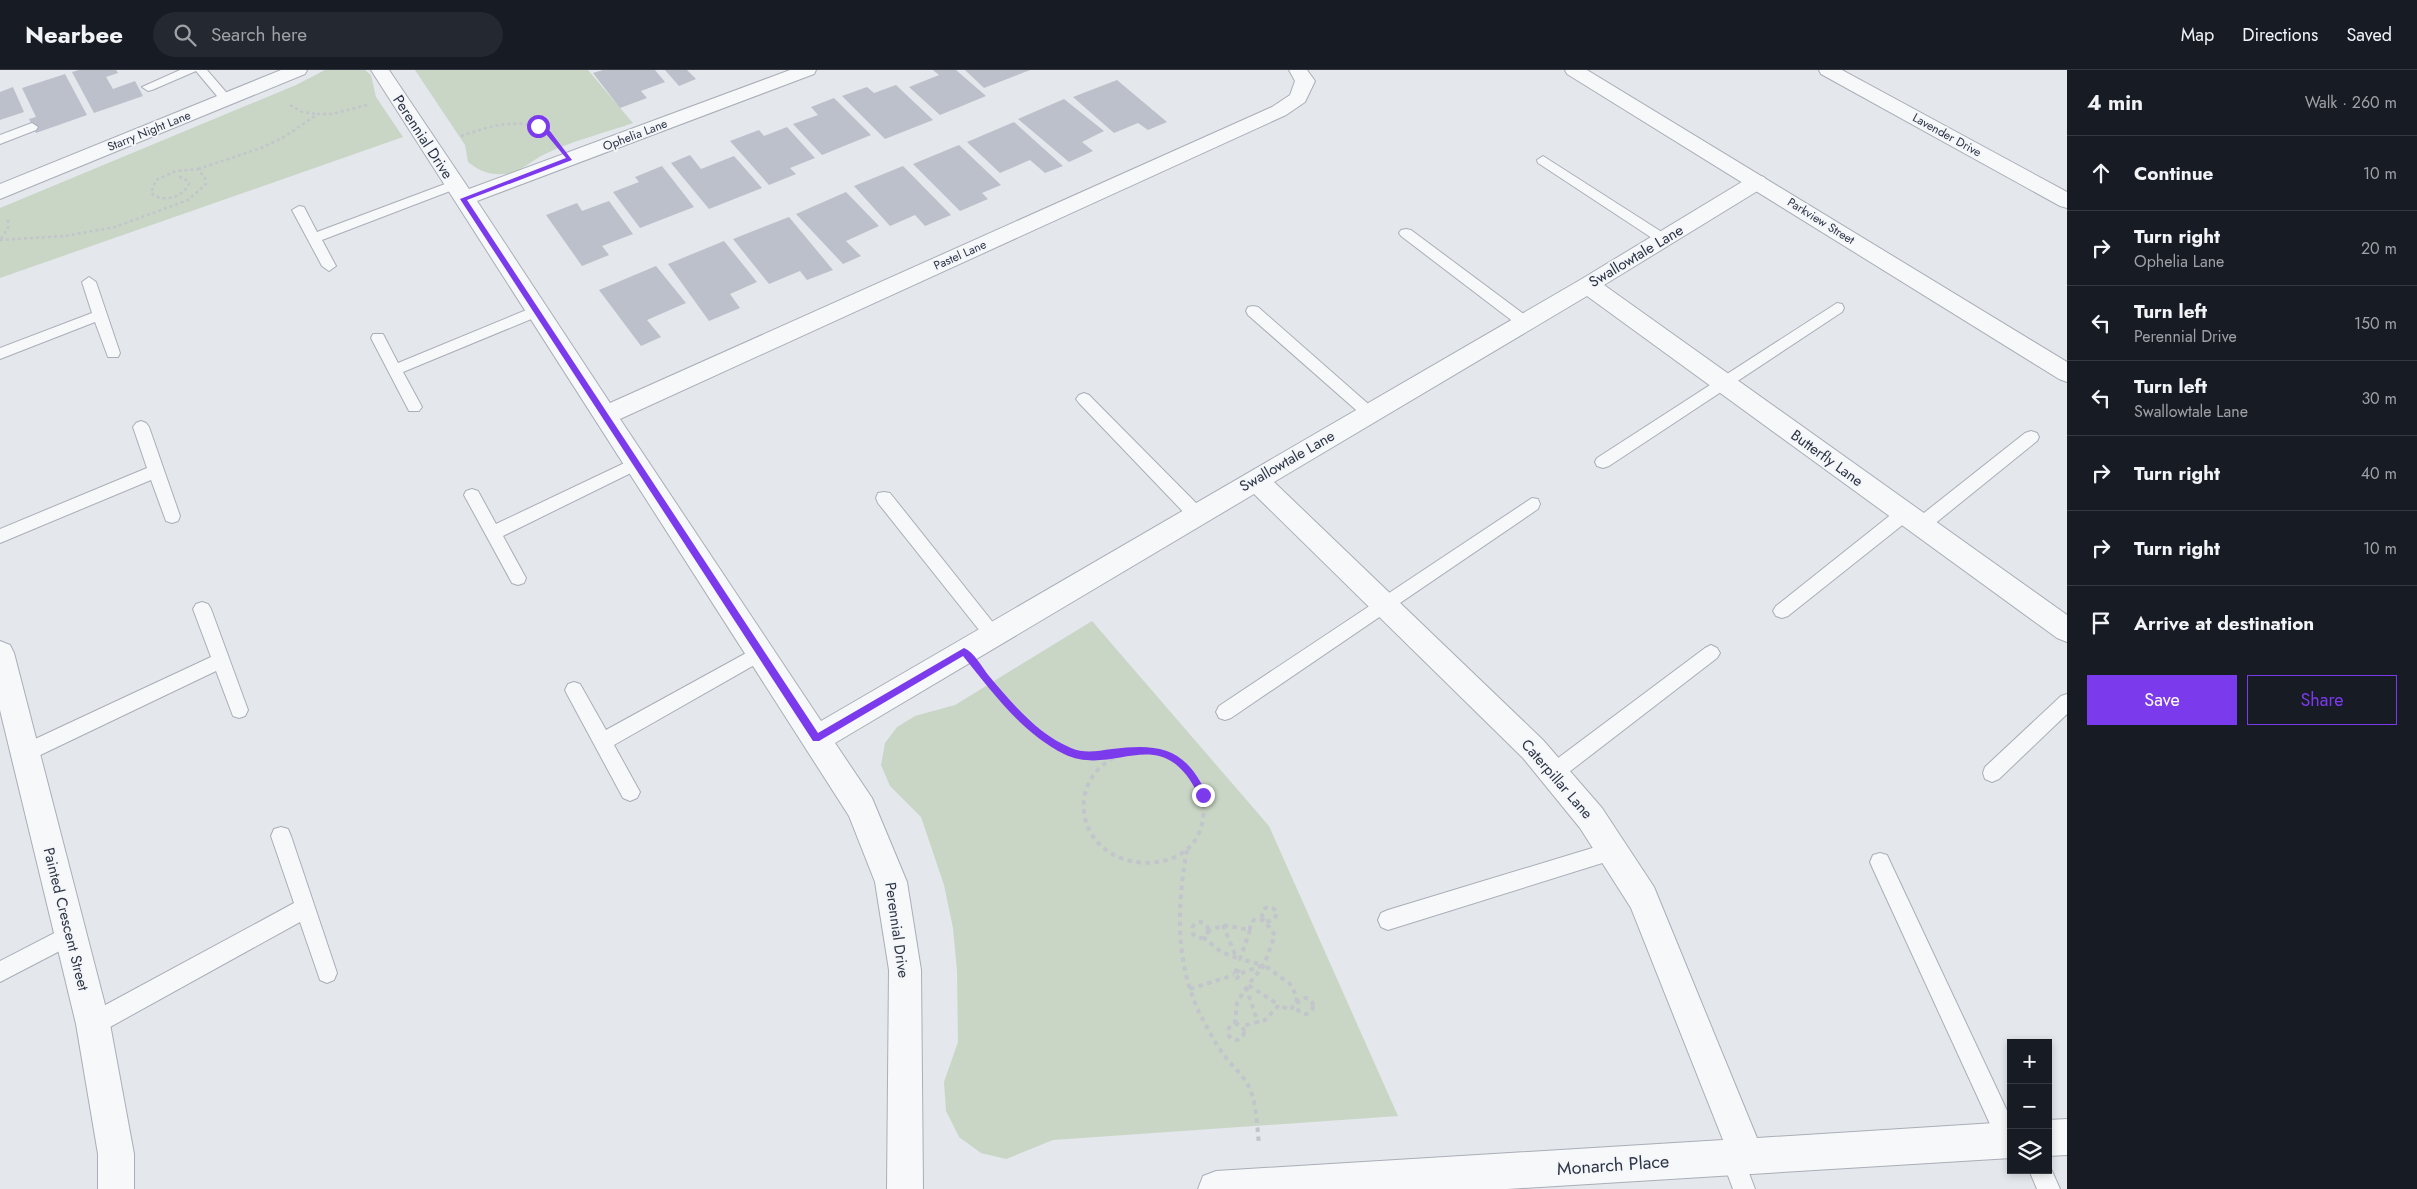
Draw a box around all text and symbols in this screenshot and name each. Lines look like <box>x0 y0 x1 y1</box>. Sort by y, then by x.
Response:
search box <box>153 12 503 57</box>
text: Nearbee <box>25 17 123 52</box>
icon: search <box>171 21 199 49</box>
text: Search here <box>211 21 307 48</box>
text: Map <box>2181 22 2214 48</box>
text: Directions <box>2242 22 2318 48</box>
text: Saved <box>2346 22 2392 48</box>
text: 4 min <box>2087 88 2143 118</box>
street label: Perennial Drive <box>388 91 459 184</box>
text: Walk · 260 m <box>2305 91 2397 114</box>
street label: Starry Night Lane <box>105 106 193 156</box>
street label: Lavender Drive <box>1909 109 1985 161</box>
street label: Ophelia Lane <box>600 114 670 156</box>
route start <box>527 115 550 138</box>
icon: ahead <box>2087 159 2115 187</box>
text: Continue <box>2134 160 2213 187</box>
text: 10 m <box>2363 162 2397 185</box>
street label: Parkview Street <box>1784 193 1858 249</box>
street label: Swallowtale Lane <box>1585 219 1688 293</box>
text: Turn right <box>2134 223 2220 250</box>
icon: right <box>2087 234 2115 262</box>
street label: Pastel Lane <box>931 235 989 275</box>
text: 20 m <box>2361 237 2397 260</box>
text: Ophelia Lane <box>2134 250 2224 273</box>
text: Turn left <box>2134 298 2207 325</box>
icon: left <box>2087 309 2115 337</box>
text: 150 m <box>2354 312 2397 335</box>
text: Perennial Drive <box>2134 325 2237 348</box>
text: Turn left <box>2134 373 2207 400</box>
icon: left <box>2087 384 2115 412</box>
text: 30 m <box>2361 387 2397 410</box>
text: Swallowtale Lane <box>2134 400 2248 423</box>
street label: Butterfly Lane <box>1786 424 1868 492</box>
street label: Swallowtale Lane <box>1235 425 1339 497</box>
icon: right <box>2087 459 2115 487</box>
text: Turn right <box>2134 460 2220 487</box>
text: 40 m <box>2361 462 2397 485</box>
icon: right <box>2087 534 2115 562</box>
text: Turn right <box>2134 535 2220 562</box>
text: 10 m <box>2363 537 2397 560</box>
icon: arrive <box>2087 609 2115 637</box>
text: Arrive at destination <box>2134 610 2314 637</box>
button: Save <box>2087 675 2237 725</box>
button: Share <box>2247 675 2397 725</box>
street label: Caterpillar Lane <box>1516 734 1598 824</box>
route end <box>1192 784 1215 807</box>
street label: Painted Crescent Street <box>38 845 95 993</box>
street label: Perennial Drive <box>879 881 915 979</box>
map controls <box>2007 1039 2052 1174</box>
button: + <box>2007 1039 2052 1084</box>
button: − <box>2007 1084 2052 1129</box>
button: layers <box>2007 1129 2052 1174</box>
street label: Monarch Place <box>1556 1148 1670 1182</box>

